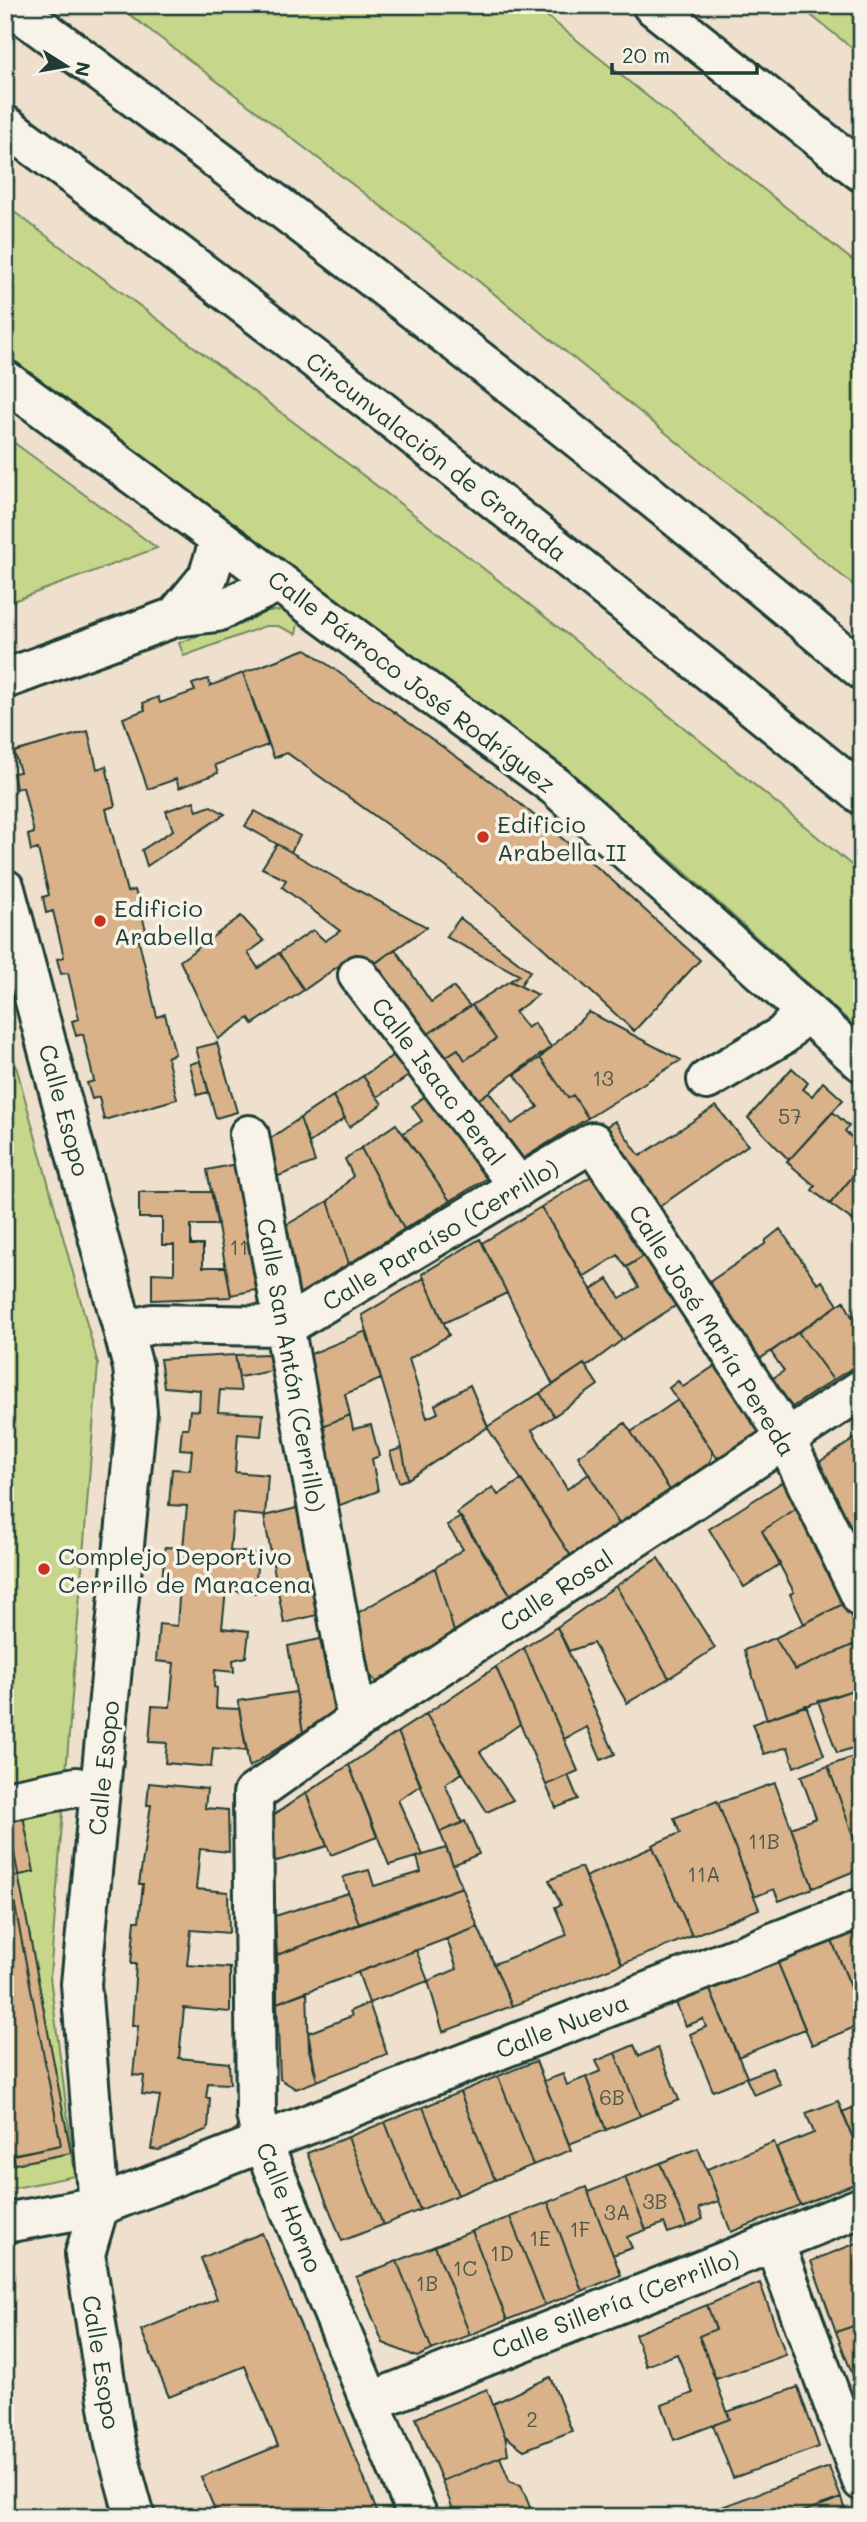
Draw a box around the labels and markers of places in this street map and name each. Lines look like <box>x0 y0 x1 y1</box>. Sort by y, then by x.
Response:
place label: Edificio Arabella II <box>497 808 626 867</box>
marker: Edificio Arabella II <box>475 829 491 845</box>
place label: Edificio Arabella <box>114 892 215 951</box>
marker: Edificio Arabella <box>92 913 108 929</box>
place label: Complejo Deportivo Cerrillo de Maracena <box>58 1540 311 1599</box>
marker: Complejo Deportivo Cerrillo de Maracena <box>36 1561 52 1577</box>

